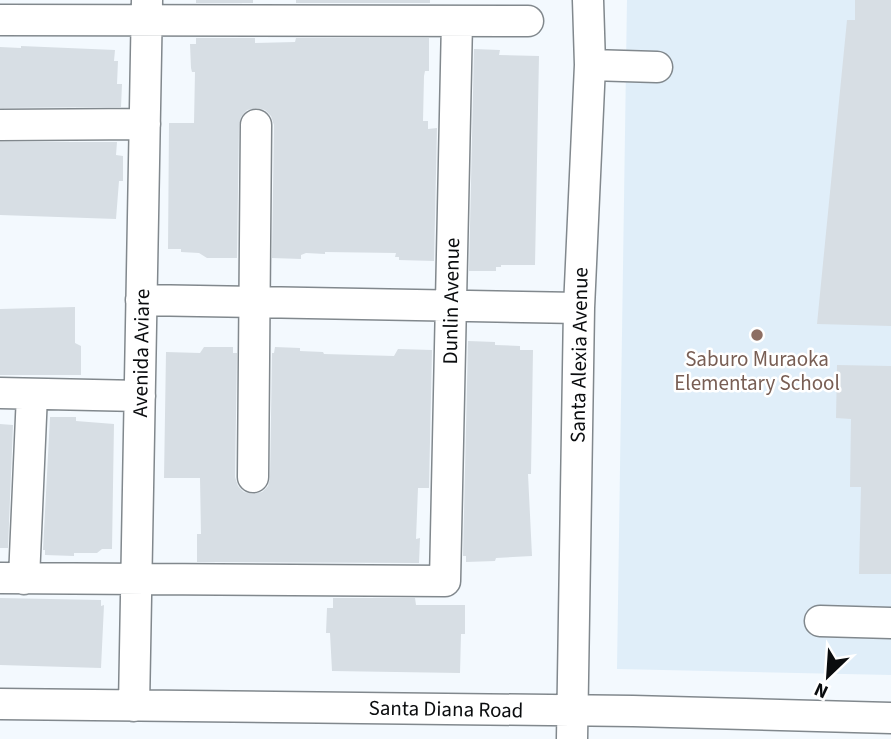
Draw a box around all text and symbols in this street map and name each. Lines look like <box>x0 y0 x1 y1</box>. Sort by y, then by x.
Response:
street label: Dunlin Avenue <box>435 237 467 365</box>
street label: Santa Alexia Avenue <box>562 267 596 443</box>
street label: Avenida Aviare <box>125 288 157 418</box>
marker: Saburo Muraoka Elementary School <box>749 327 765 343</box>
place label: Saburo Muraoka Elementary School <box>674 344 840 398</box>
north arrow <box>793 641 863 711</box>
text: N <box>810 675 833 705</box>
street label: Santa Diana Road <box>368 693 524 725</box>

